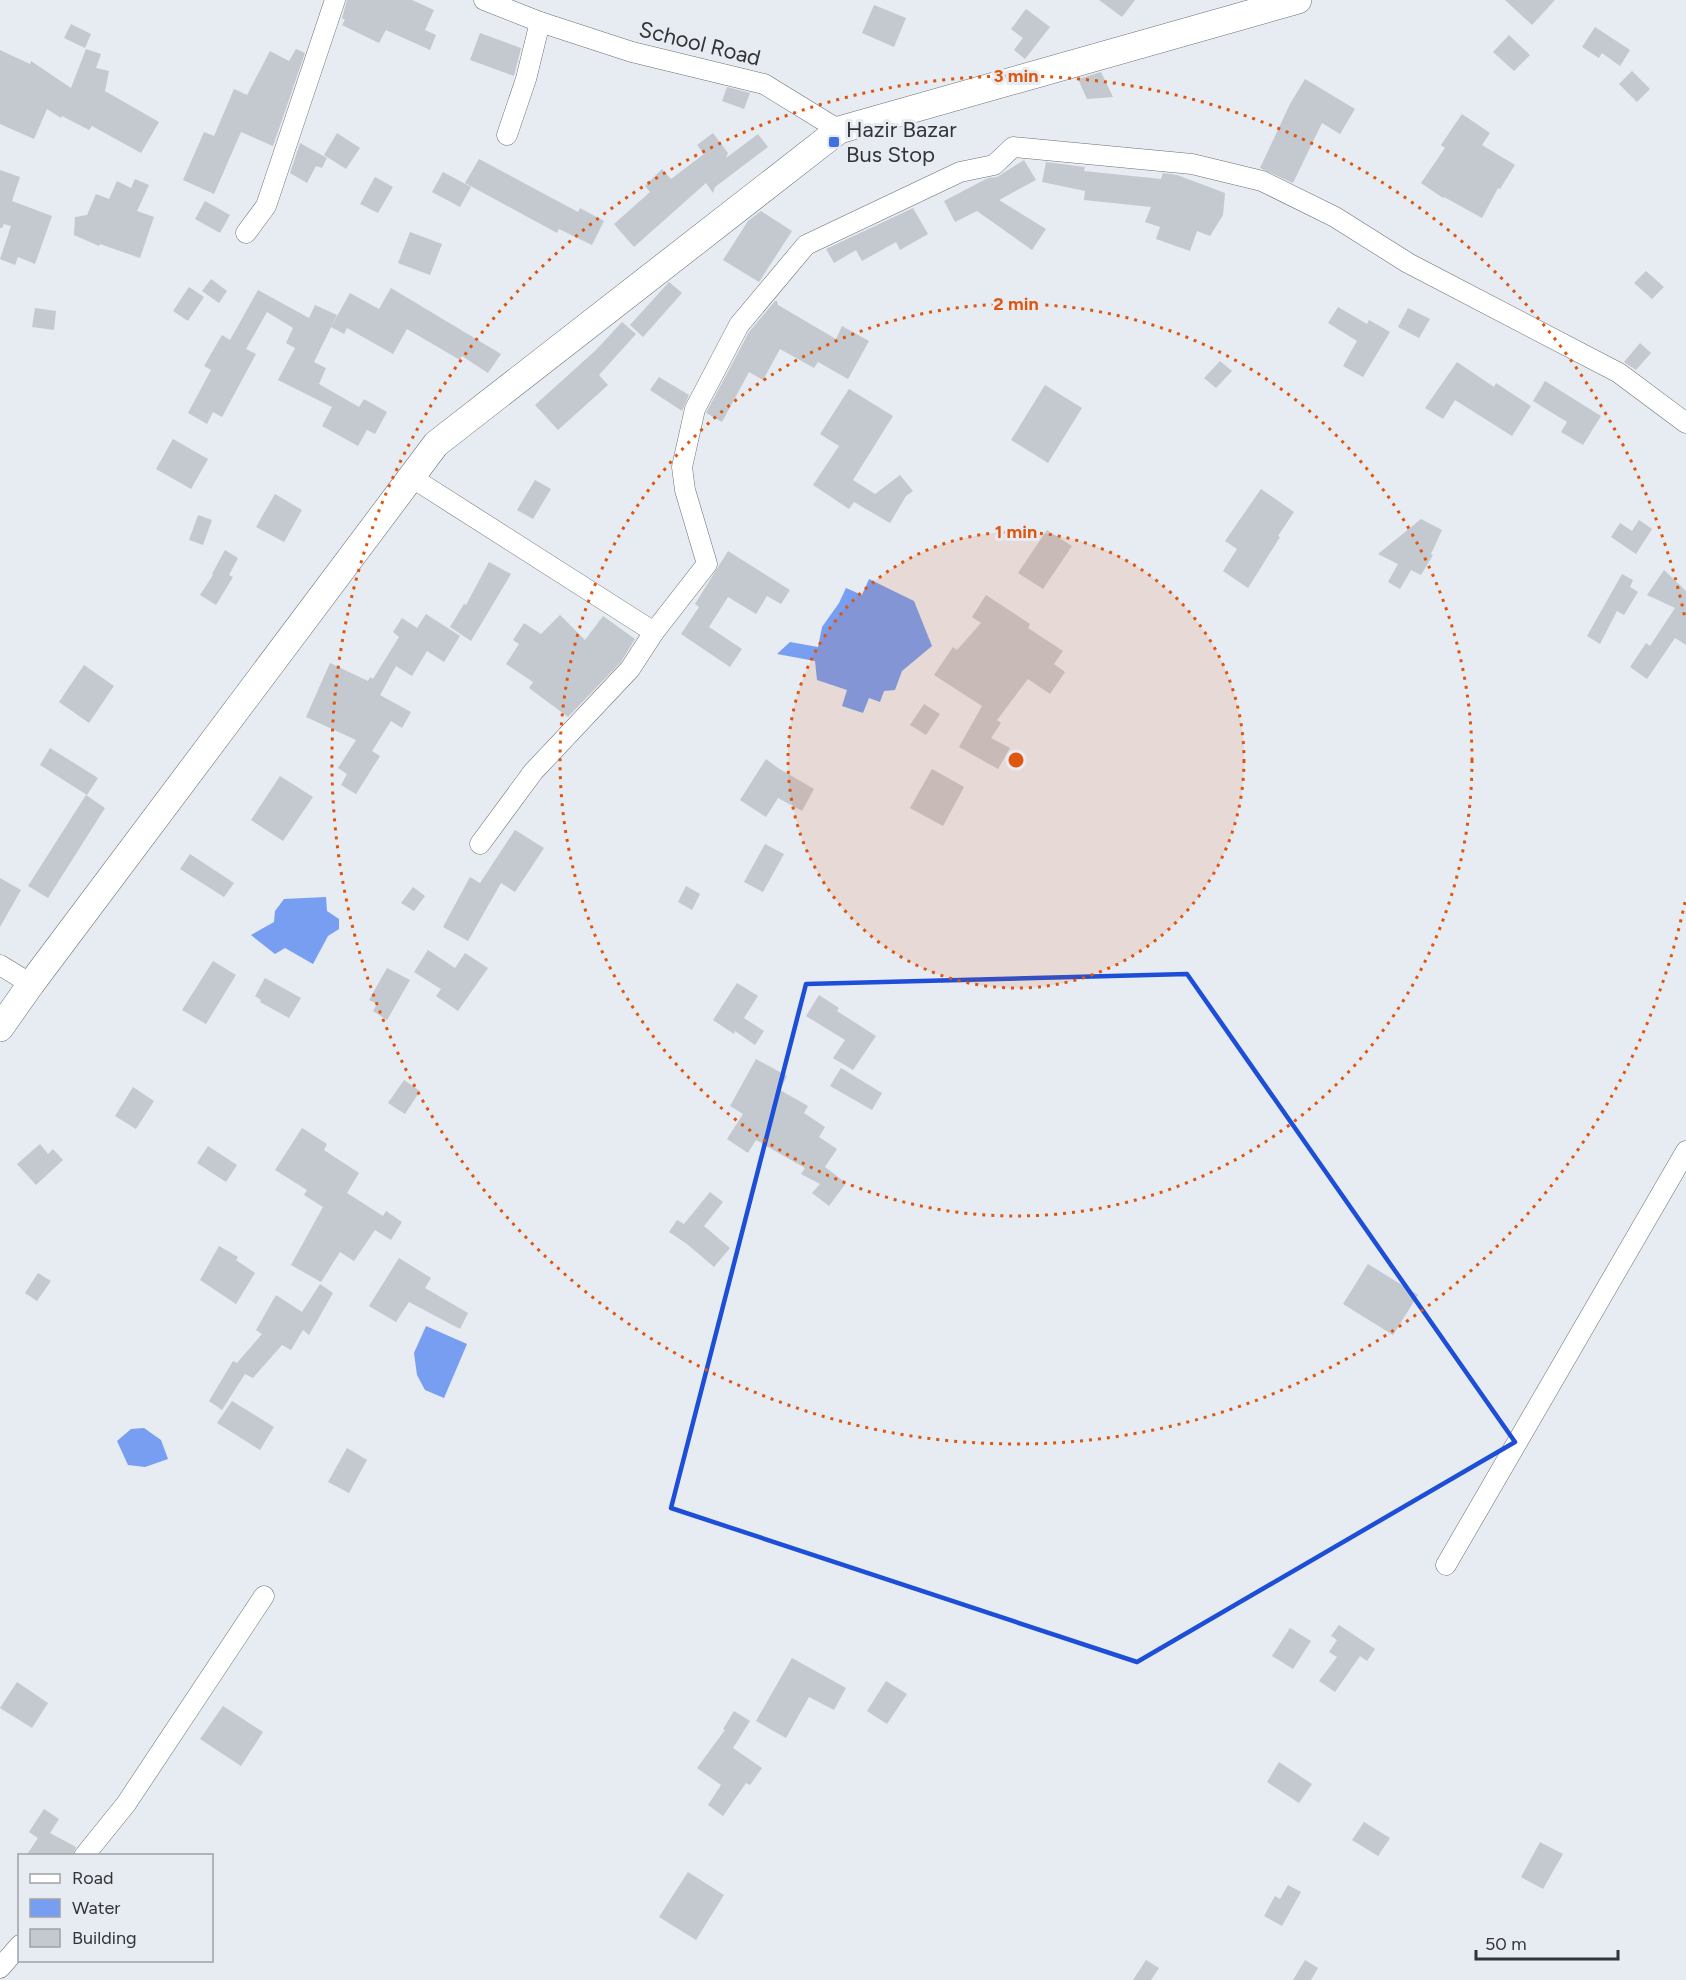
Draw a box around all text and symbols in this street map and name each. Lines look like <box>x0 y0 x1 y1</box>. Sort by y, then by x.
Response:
street label: School Road <box>636 15 763 72</box>
text: 3 min <box>994 65 1038 87</box>
place label: Hazir Bazar Bus Stop <box>846 116 957 168</box>
marker: Hazir Bazar Bus Stop <box>827 135 841 149</box>
text: 2 min <box>993 293 1039 315</box>
text: 1 min <box>995 521 1037 543</box>
centre of rings <box>1006 750 1026 770</box>
legend <box>18 1854 213 1962</box>
text: Road <box>72 1867 113 1889</box>
text: Water <box>72 1897 120 1919</box>
scale bar <box>1476 1923 1618 1961</box>
text: Building <box>72 1927 137 1949</box>
text: 50 m <box>1485 1933 1527 1955</box>

